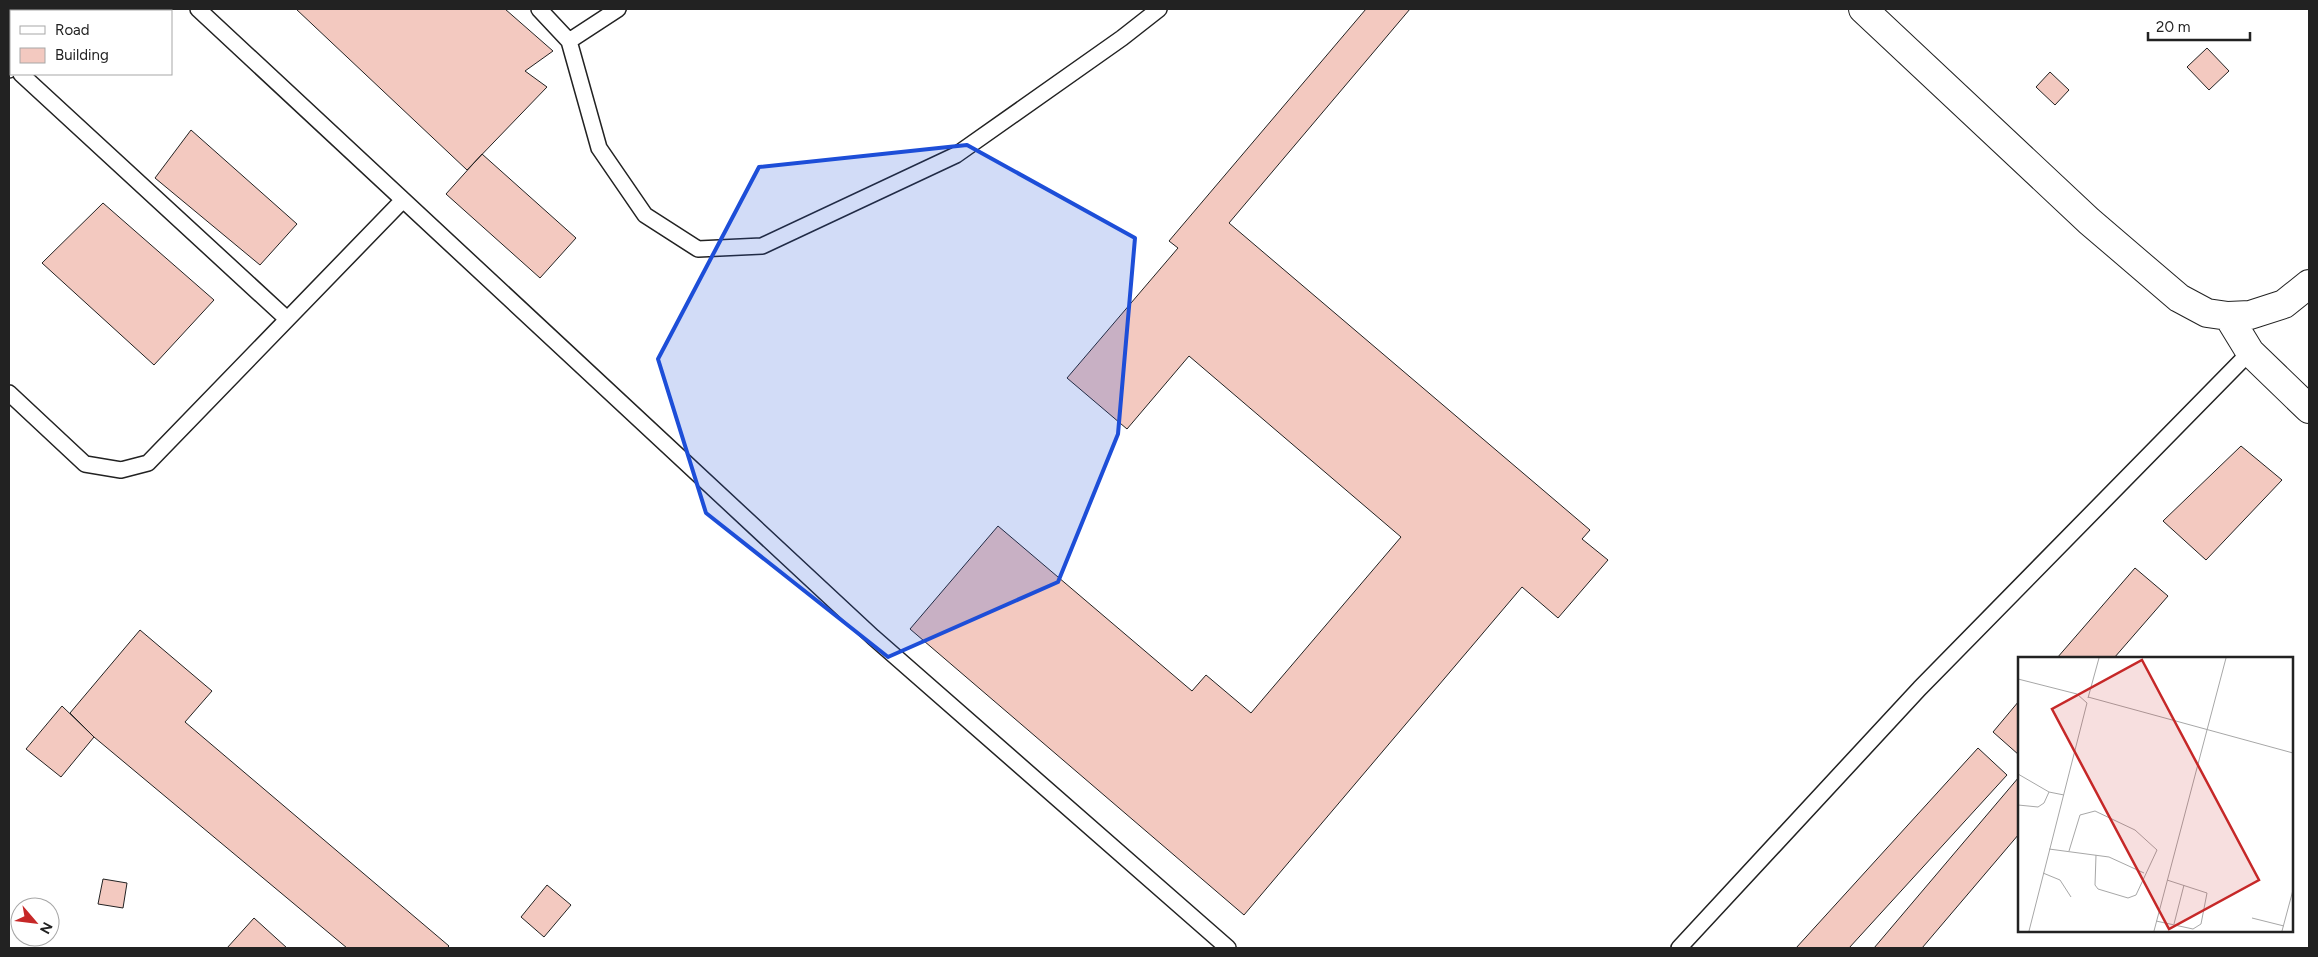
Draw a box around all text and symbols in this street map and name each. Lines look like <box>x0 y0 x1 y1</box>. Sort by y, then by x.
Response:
legend <box>10 10 172 75</box>
scale bar <box>2148 10 2250 42</box>
text: 20 m <box>2156 18 2190 36</box>
text: Road <box>55 21 90 39</box>
text: Building <box>55 46 109 64</box>
inset map <box>2018 657 2293 932</box>
north arrow <box>10 897 60 947</box>
text: N <box>36 919 56 937</box>

